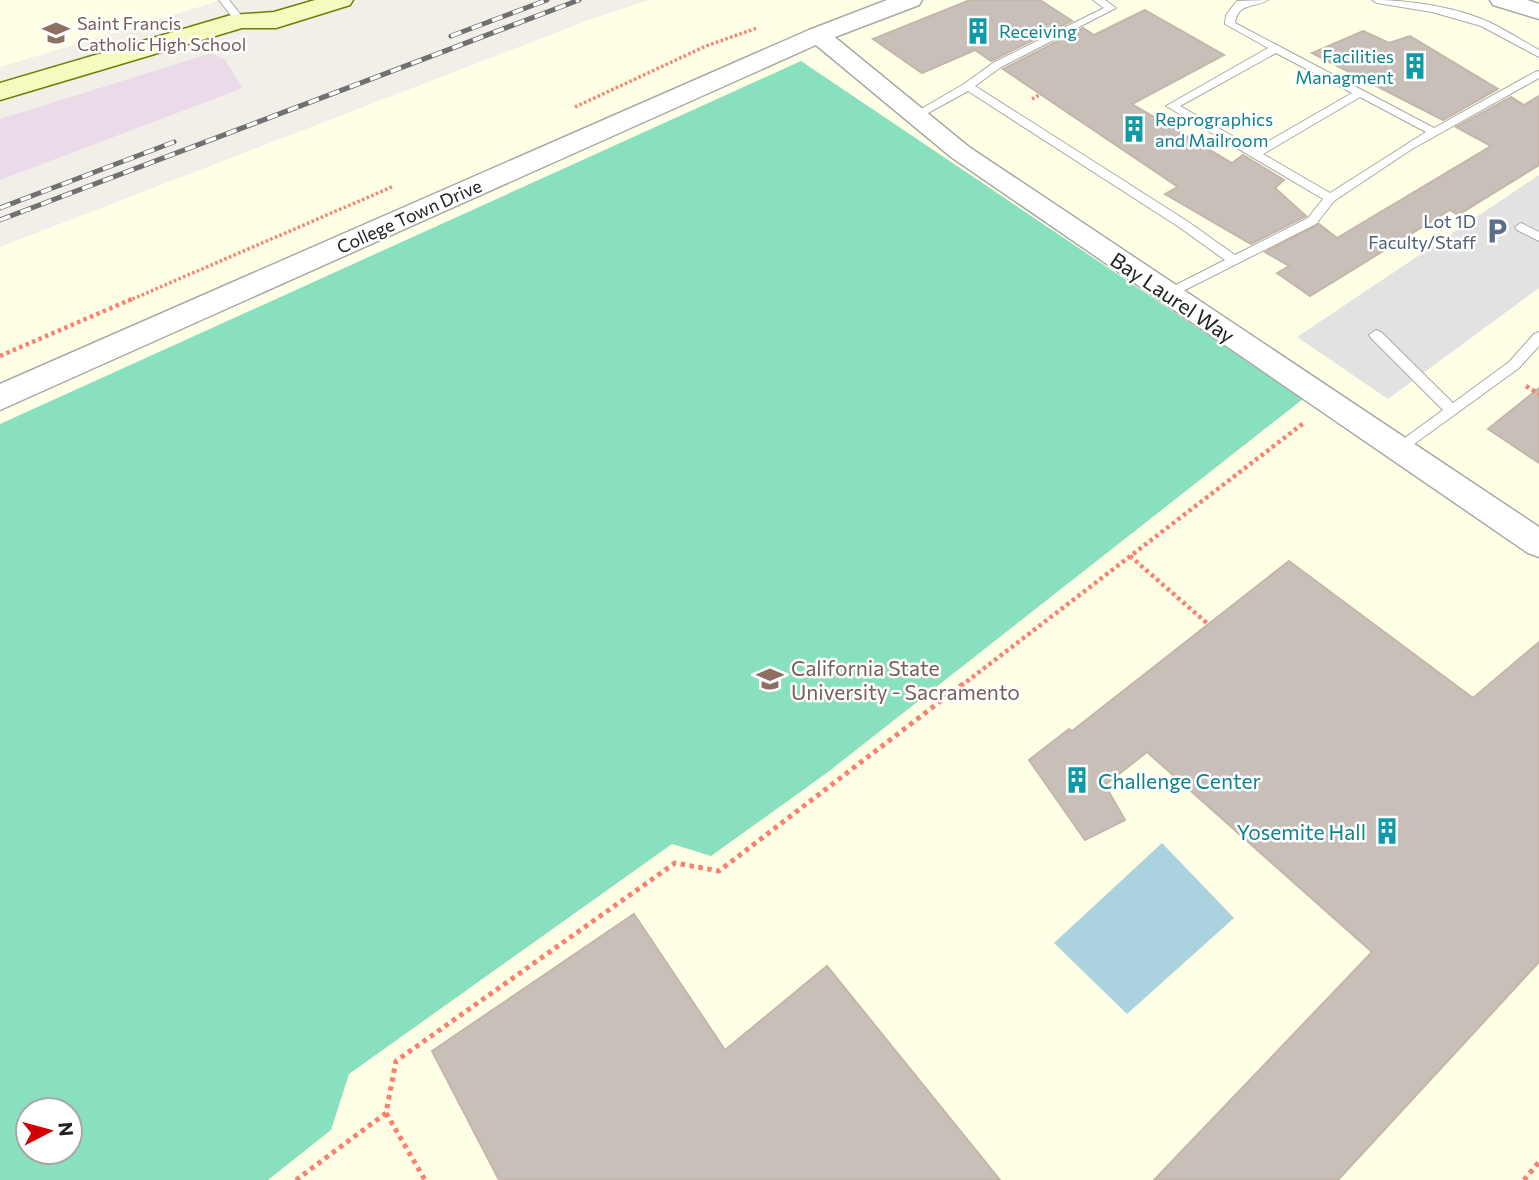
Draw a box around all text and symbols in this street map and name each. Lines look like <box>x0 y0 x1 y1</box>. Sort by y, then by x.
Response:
place label: Saint Francis Catholic High School <box>77 12 246 55</box>
building icon: Receiving <box>963 16 993 46</box>
school or university icon: Saint Francis Catholic High School <box>41 18 71 48</box>
place label: Receiving <box>999 20 1077 42</box>
place label: Facilities Managment <box>1295 45 1394 88</box>
building icon: Facilities Managment <box>1400 51 1430 81</box>
place label: Reprographics and Mailroom <box>1155 108 1273 151</box>
building icon: Reprographics and Mailroom <box>1119 114 1149 144</box>
street label: College Town Drive <box>333 174 485 258</box>
place label: Lot 1D Faculty/Staff <box>1368 210 1476 253</box>
parking icon: Lot 1D Faculty/Staff <box>1482 216 1512 246</box>
street label: Bay Laurel Way <box>1106 246 1240 348</box>
place label: California State University - Sacramento <box>791 655 1020 704</box>
school or university icon: California State University - Sacramento <box>755 664 785 694</box>
building icon: Challenge Center <box>1062 765 1092 795</box>
place label: Challenge Center <box>1098 768 1261 793</box>
building icon: Yosemite Hall <box>1372 816 1402 846</box>
place label: Yosemite Hall <box>1237 819 1366 844</box>
north arrow <box>14 1096 84 1166</box>
text: N <box>54 1121 79 1137</box>

